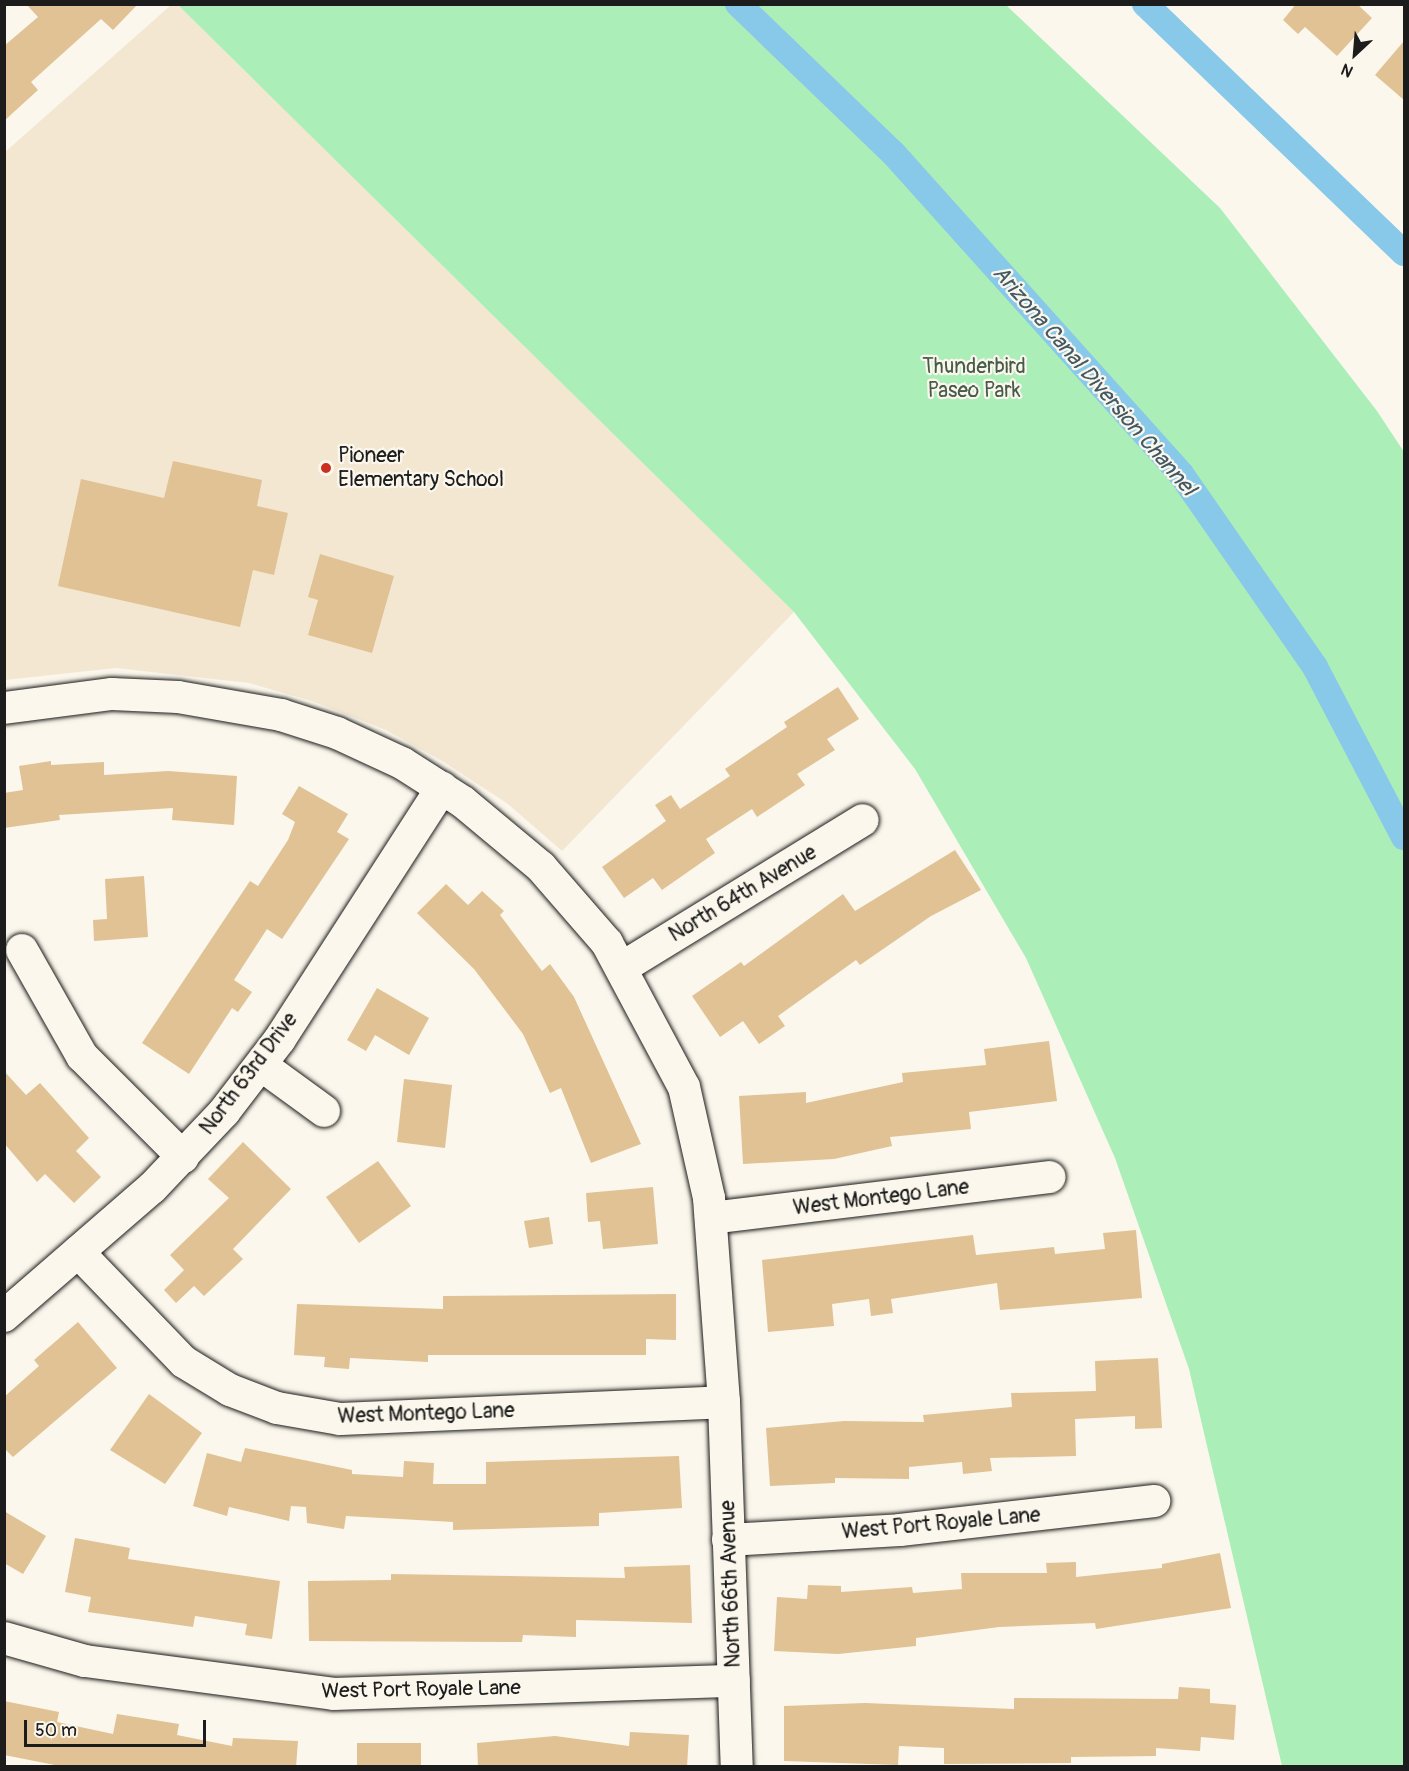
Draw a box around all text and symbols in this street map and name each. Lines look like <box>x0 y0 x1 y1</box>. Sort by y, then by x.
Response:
north arrow <box>1325 24 1385 84</box>
text: N <box>1338 59 1356 82</box>
water label: Arizona Canal Diversion Channel <box>987 260 1201 502</box>
park label: Thunderbird Paseo Park <box>922 354 1026 404</box>
place label: Pioneer Elementary School <box>338 443 504 493</box>
marker: Pioneer Elementary School <box>319 461 333 475</box>
street label: North 64th Avenue <box>665 840 821 948</box>
street label: North 63rd Drive <box>195 1008 303 1140</box>
street label: West Montego Lane <box>792 1175 970 1221</box>
street label: West Montego Lane <box>337 1398 515 1430</box>
street label: North 66th Avenue <box>715 1500 747 1668</box>
street label: West Port Royale Lane <box>841 1503 1041 1545</box>
street label: West Port Royale Lane <box>321 1676 521 1704</box>
scale bar <box>27 1708 208 1746</box>
text: 50 m <box>35 1719 77 1742</box>

